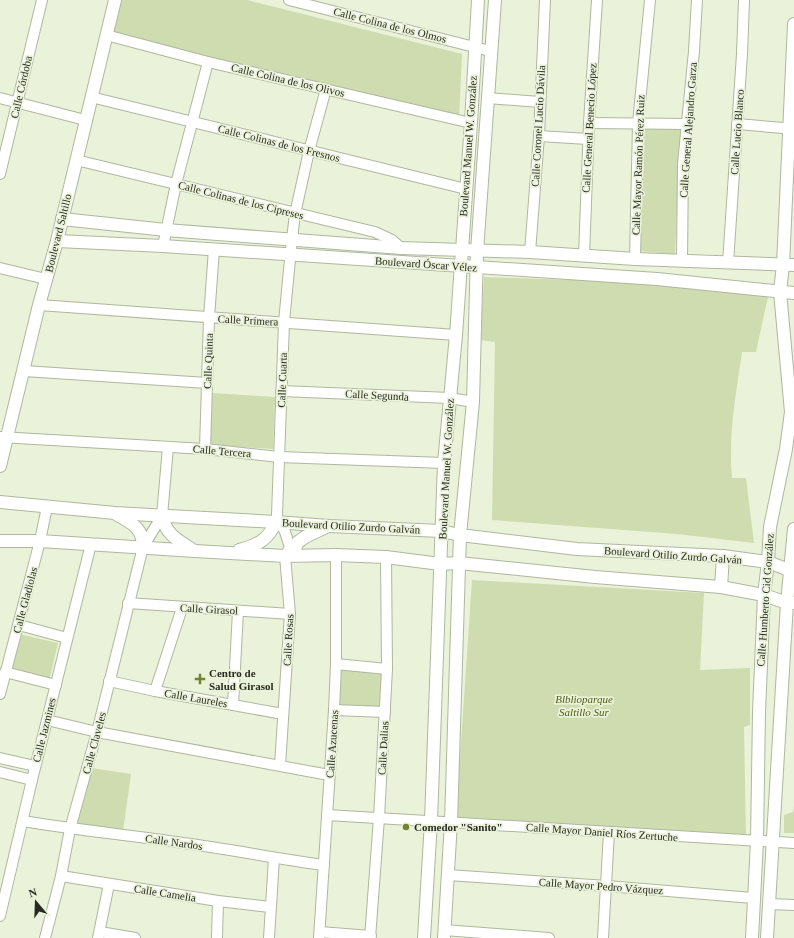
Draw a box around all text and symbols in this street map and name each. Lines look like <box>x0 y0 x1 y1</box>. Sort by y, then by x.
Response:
street label: Calle Colina de los Olmos <box>332 5 448 45</box>
street label: Calle Córdoba <box>8 54 34 119</box>
street label: Calle Colina de los Olivos <box>230 61 346 99</box>
street label: Calle General Alejandro Garza <box>677 62 699 198</box>
street label: Calle General Benecio López <box>580 63 598 193</box>
street label: Calle Coronel Lucio Dávila <box>529 65 547 187</box>
street label: Boulevard Manuel W. González <box>457 75 479 217</box>
street label: Calle Lucio Blanco <box>728 88 746 175</box>
street label: Calle Mayor Ramón Pérez Ruiz <box>630 94 646 235</box>
street label: Calle Colinas de los Fresnos <box>217 122 341 164</box>
street label: Calle Colinas de los Cipreses <box>177 179 305 221</box>
street label: Boulevard Saltillo <box>42 192 74 273</box>
street label: Boulevard Óscar Vélez <box>374 254 478 274</box>
street label: Calle Primera <box>217 312 279 328</box>
street label: Calle Quinta <box>201 333 215 389</box>
street label: Calle Cuarta <box>275 352 289 408</box>
street label: Calle Segunda <box>345 387 409 403</box>
street label: Boulevard Manuel W. González <box>436 398 456 540</box>
street label: Calle Tercera <box>192 442 252 460</box>
street label: Boulevard Otilio Zurdo Galván <box>282 516 421 536</box>
street label: Calle Humberto Cid González <box>754 533 776 667</box>
street label: Boulevard Otilio Zurdo Galván <box>604 544 743 566</box>
street label: Calle Gladiolas <box>10 566 40 634</box>
street label: Calle Girasol <box>180 601 238 617</box>
street label: Calle Rosas <box>281 614 295 666</box>
place label: Centro de Salud Girasol <box>209 667 274 692</box>
marker: Centro de Salud Girasol <box>194 673 206 685</box>
street label: Calle Laureles <box>164 687 228 709</box>
park label: Blblioparque Saltillo Sur <box>555 693 613 718</box>
street label: Calle Jazmines <box>30 696 58 764</box>
street label: Calle Azucenas <box>324 710 340 778</box>
street label: Calle Claveles <box>80 711 108 775</box>
street label: Calle Dalias <box>376 721 390 775</box>
place label: Comedor "Sanito" <box>414 821 503 833</box>
street label: Calle Mayor Daniel Ríos Zertuche <box>526 821 678 843</box>
marker: Comedor "Sanito" <box>401 822 411 832</box>
street label: Calle Nardos <box>145 832 203 852</box>
street label: Calle Mayor Pedro Vázquez <box>538 876 664 896</box>
north arrow <box>16 882 56 922</box>
street label: Calle Camelia <box>133 882 197 904</box>
text: N <box>27 886 39 900</box>

